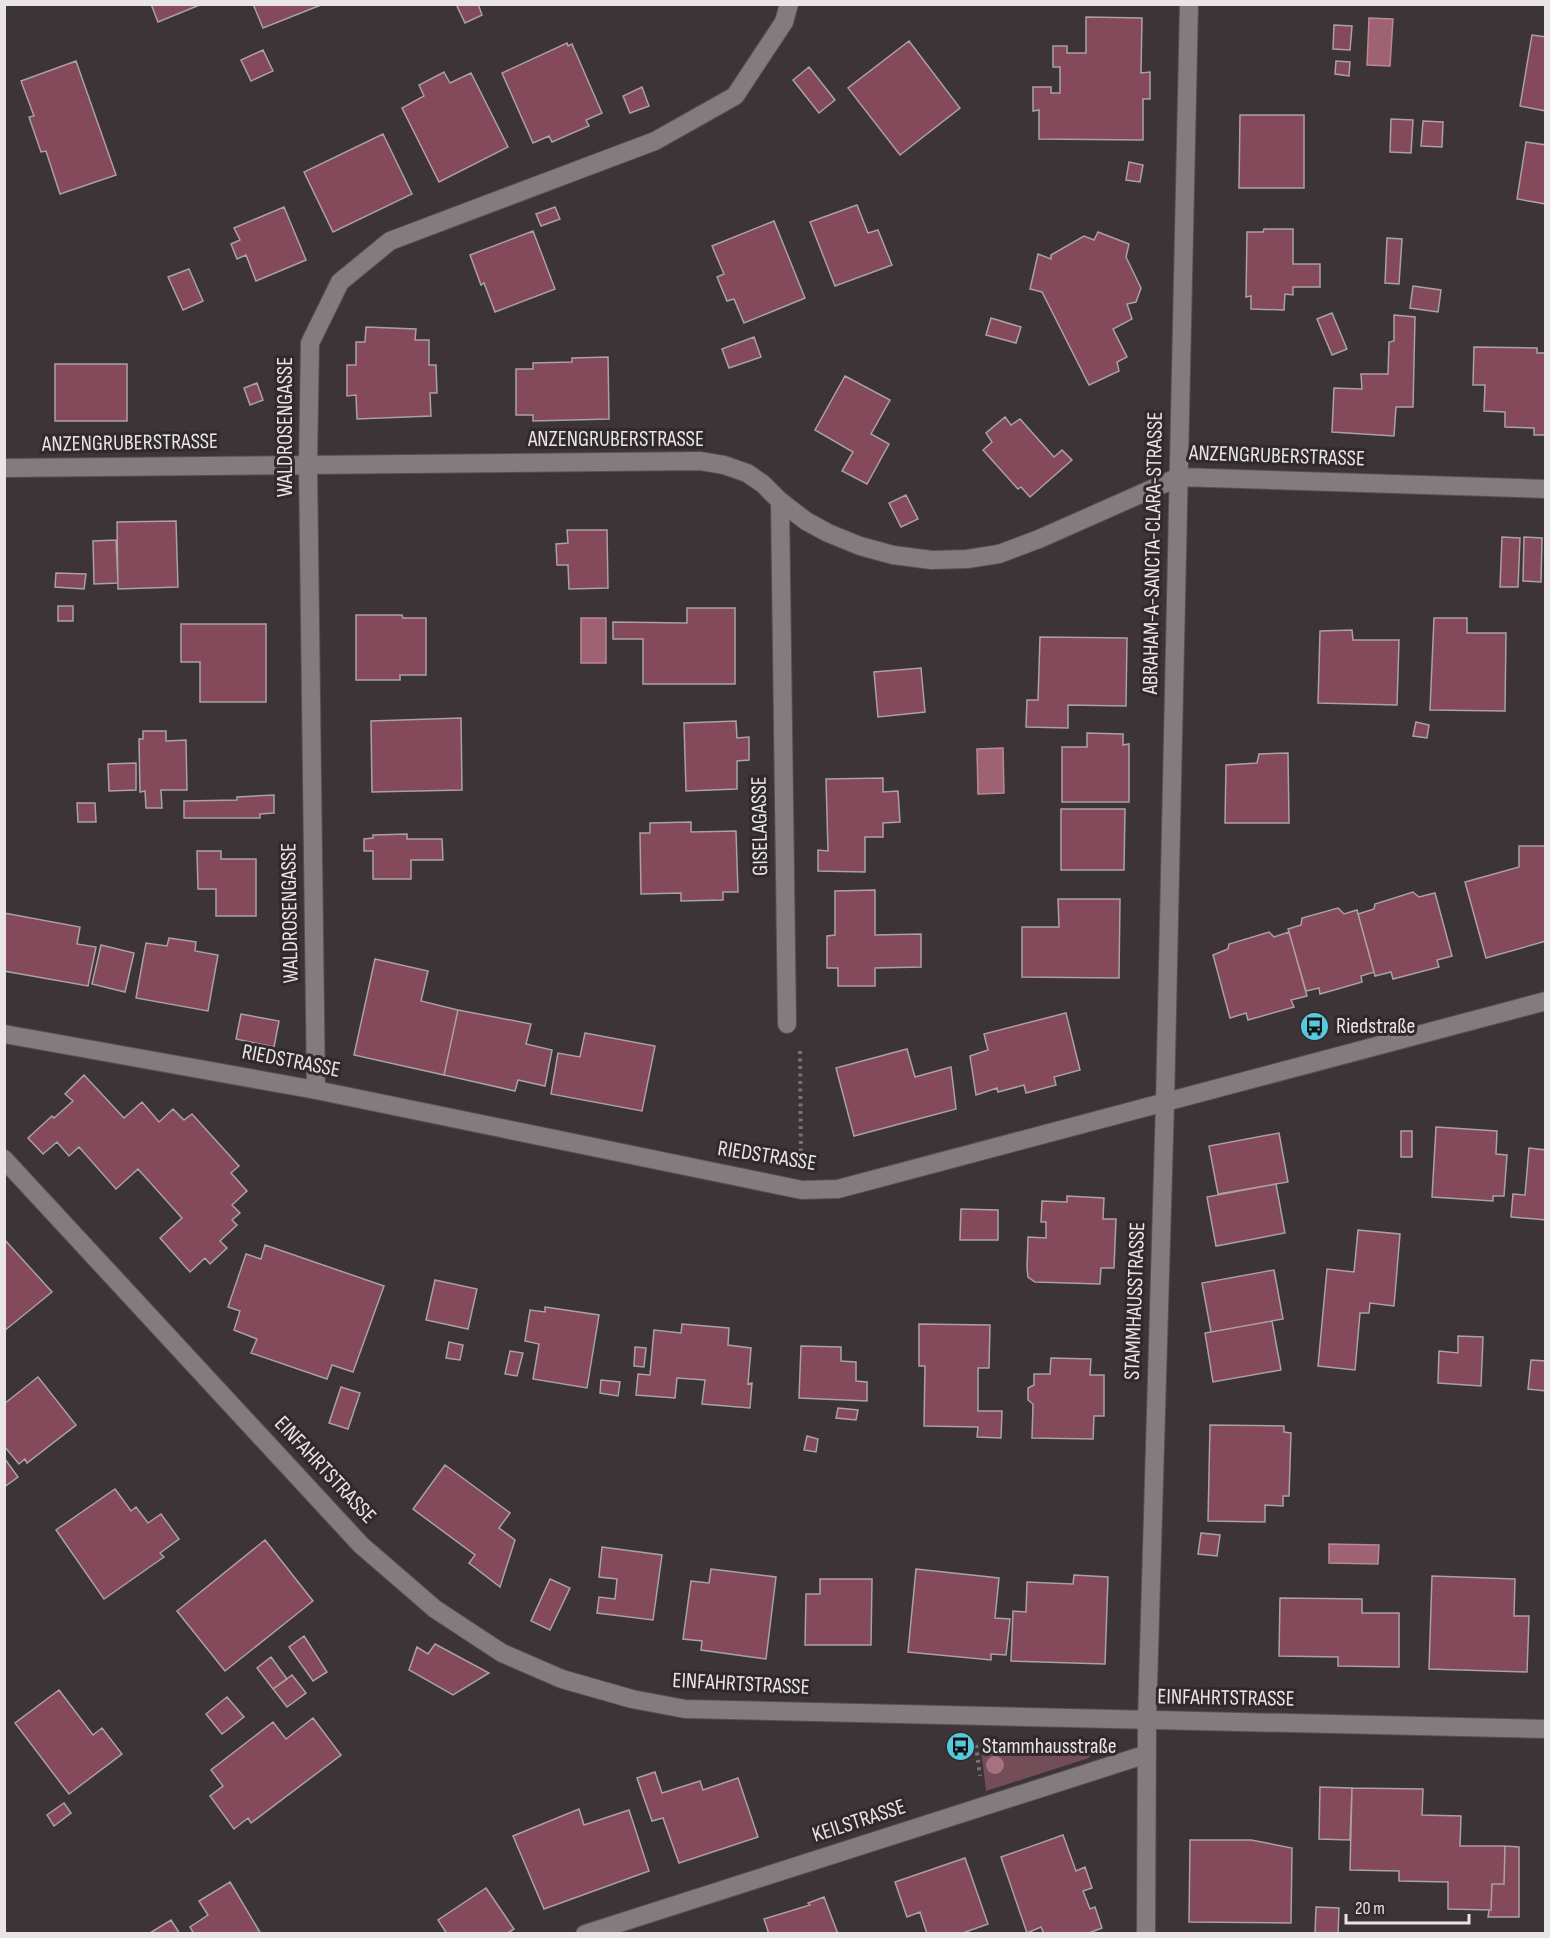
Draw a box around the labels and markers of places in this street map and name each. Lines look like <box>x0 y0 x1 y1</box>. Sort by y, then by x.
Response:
bus stop icon: Riedstraße <box>1299 1010 1331 1042</box>
place label: Riedstraße <box>1336 1013 1415 1040</box>
bus stop icon: Stammhausstraße <box>945 1730 977 1762</box>
place label: Stammhausstraße <box>982 1733 1117 1760</box>

